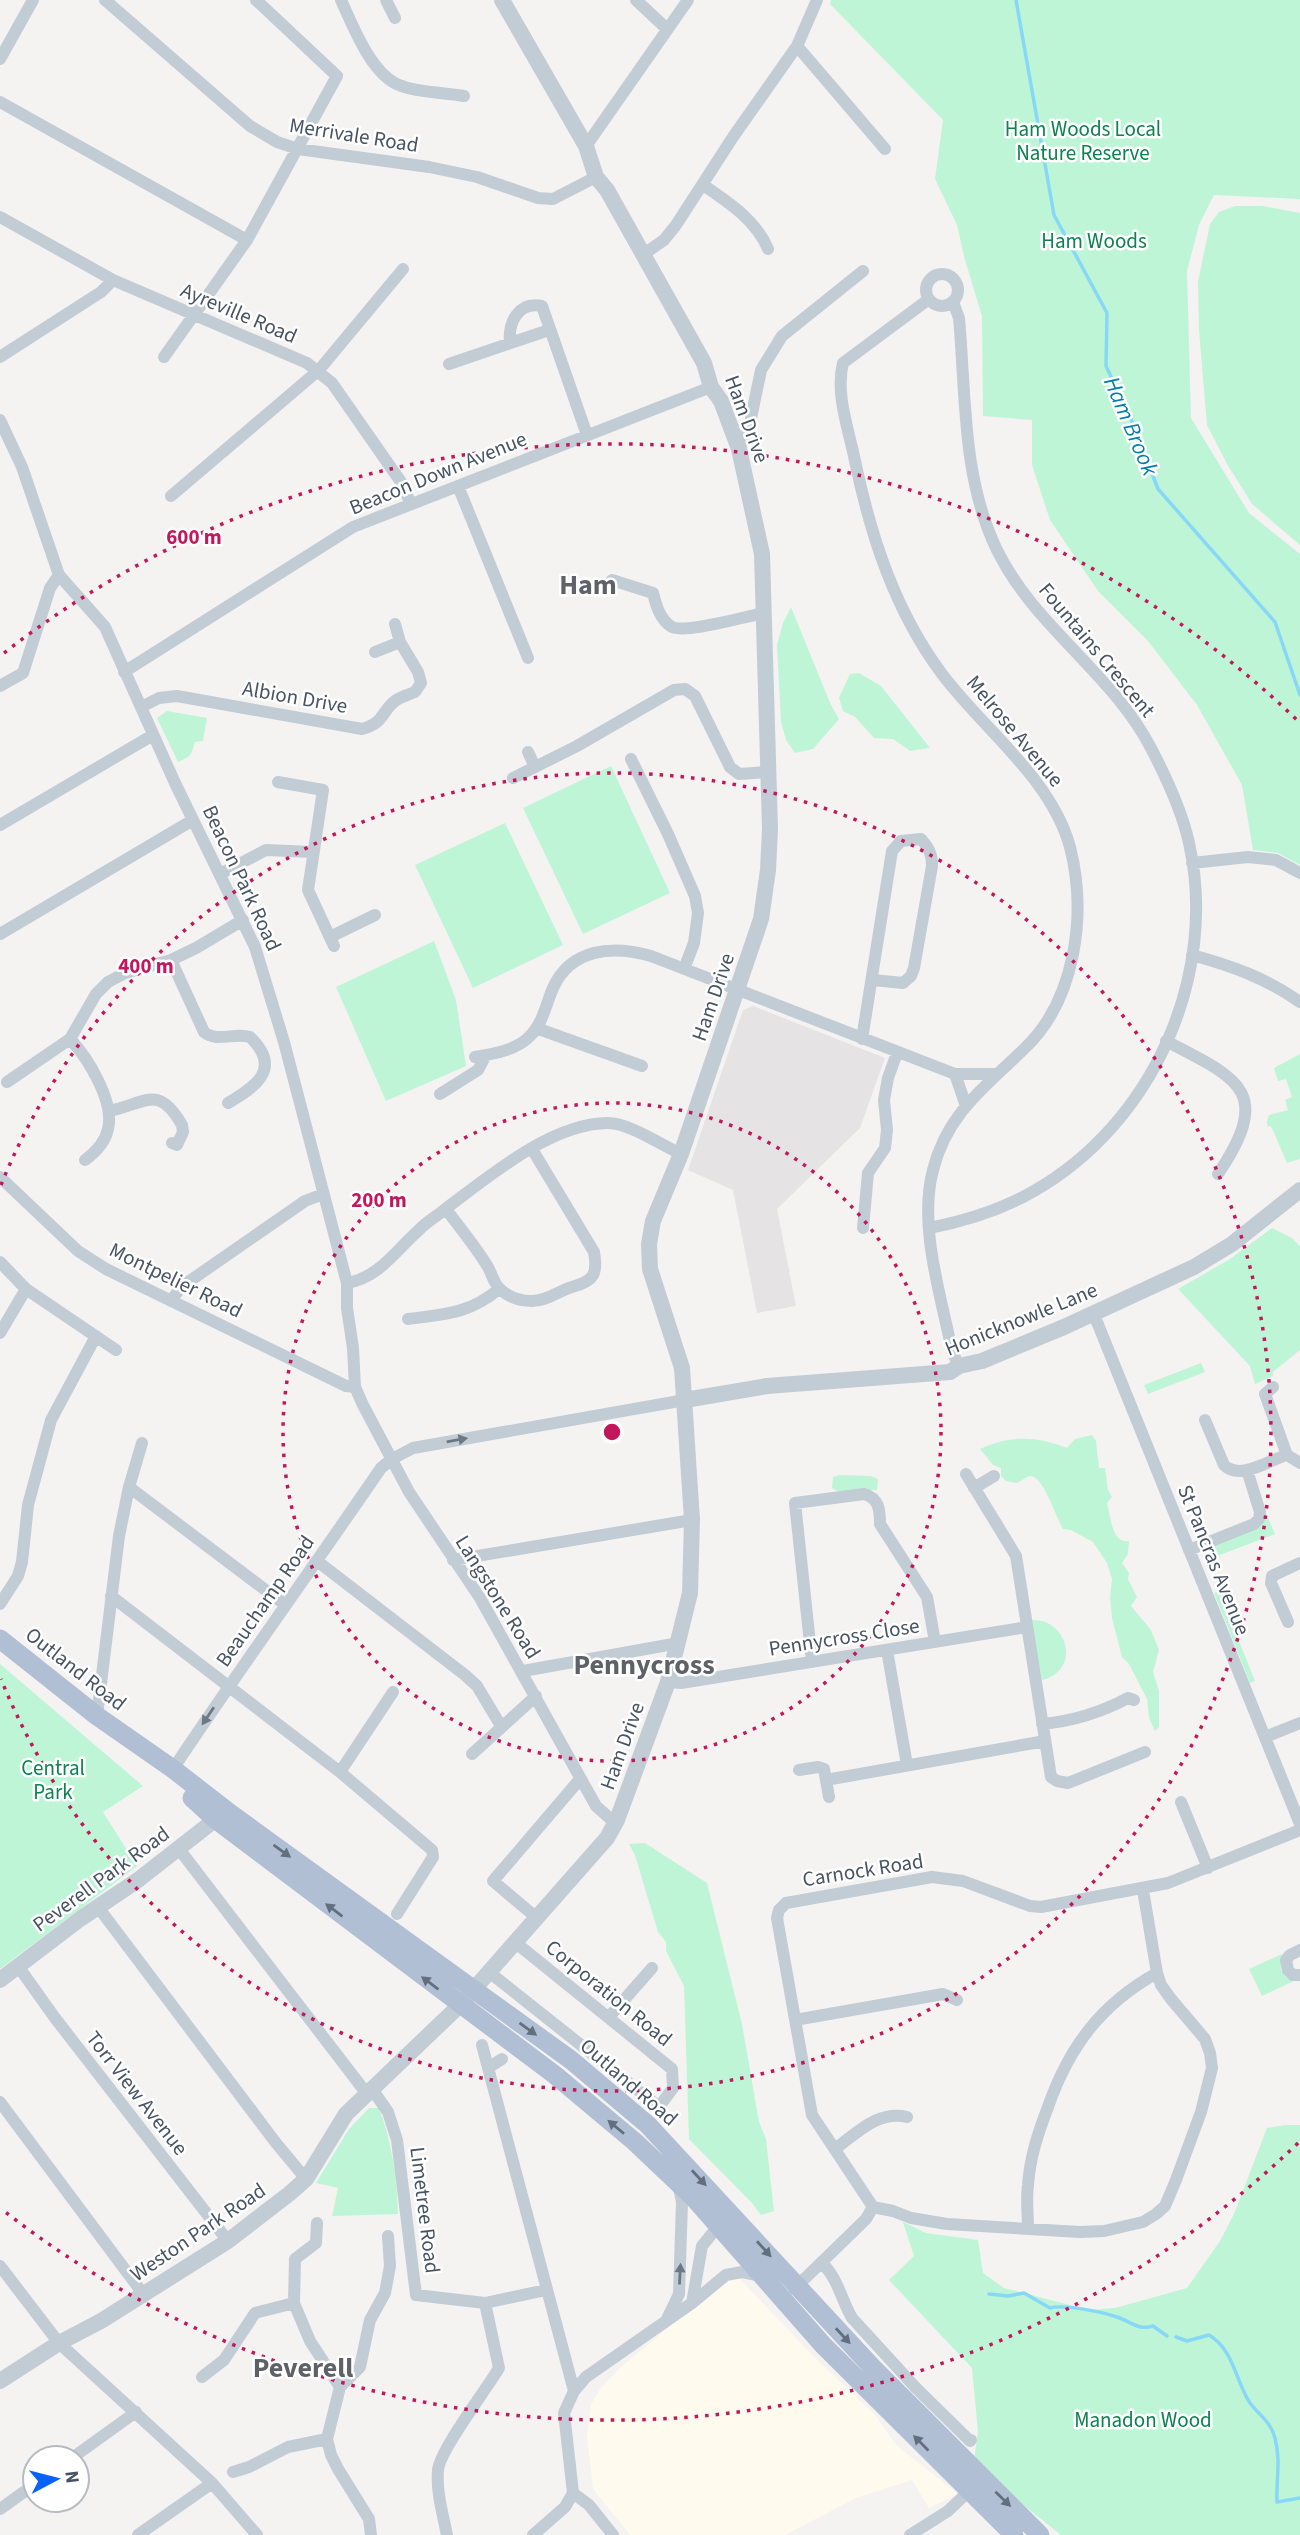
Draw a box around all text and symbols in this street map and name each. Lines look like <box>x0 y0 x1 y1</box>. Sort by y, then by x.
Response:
street label: Merrivale Road <box>287 110 421 160</box>
park label: Ham Woods Local Nature Reserve <box>1005 114 1161 168</box>
park label: Ham Woods <box>1041 226 1147 256</box>
street label: Ayreville Road <box>176 275 302 351</box>
street label: Ham Drive <box>717 371 777 467</box>
water label: Ham Brook <box>1095 371 1167 482</box>
street label: Beacon Down Avenue <box>345 424 531 522</box>
text: 600 m <box>166 522 222 552</box>
district label: Ham <box>559 565 617 605</box>
street label: Fountains Crescent <box>1032 576 1162 724</box>
street label: Melrose Avenue <box>959 669 1071 793</box>
street label: Albion Drive <box>240 673 350 721</box>
street label: Beacon Park Road <box>195 800 289 956</box>
street label: Ham Drive <box>684 949 742 1045</box>
text: 400 m <box>118 951 174 981</box>
text: 200 m <box>351 1185 407 1215</box>
street label: Montpelier Road <box>104 1235 248 1325</box>
street label: Honicknowle Lane <box>940 1275 1102 1363</box>
centre of rings <box>600 1420 624 1444</box>
one-way arrow <box>446 1434 468 1445</box>
street label: St Pancras Avenue <box>1170 1480 1258 1640</box>
street label: Beauchamp Road <box>208 1529 322 1673</box>
street label: Langstone Road <box>448 1529 548 1665</box>
street label: Pennycross Close <box>766 1610 922 1664</box>
street label: Outland Road <box>19 1620 133 1718</box>
district label: Pennycross <box>573 1645 715 1685</box>
street label: Ham Drive <box>592 1698 652 1794</box>
one-way arrow <box>202 1706 215 1726</box>
park label: Central Park <box>21 1753 85 1807</box>
street label: Peverell Park Road <box>26 1819 176 1939</box>
one-way arrow <box>273 1844 291 1858</box>
street label: Carnock Road <box>800 1846 926 1894</box>
one-way arrow <box>326 1903 344 1918</box>
street label: Corporation Road <box>539 1933 679 2053</box>
one-way arrow <box>422 1975 440 1990</box>
one-way arrow <box>519 2022 537 2036</box>
street label: Torr View Avenue <box>79 2024 195 2162</box>
street label: Outland Road <box>574 2031 684 2133</box>
one-way arrow <box>608 2119 626 2134</box>
street label: Limetree Road <box>402 2145 448 2275</box>
one-way arrow <box>691 2169 707 2187</box>
street label: Weston Park Road <box>124 2175 272 2289</box>
one-way arrow <box>755 2240 771 2257</box>
one-way arrow <box>675 2263 686 2285</box>
one-way arrow <box>835 2327 851 2344</box>
district label: Peverell <box>253 2348 353 2388</box>
park label: Manadon Wood <box>1074 2405 1212 2435</box>
one-way arrow <box>912 2434 929 2451</box>
north arrow <box>21 2444 91 2514</box>
text: N <box>57 2469 86 2485</box>
one-way arrow <box>994 2490 1011 2507</box>

